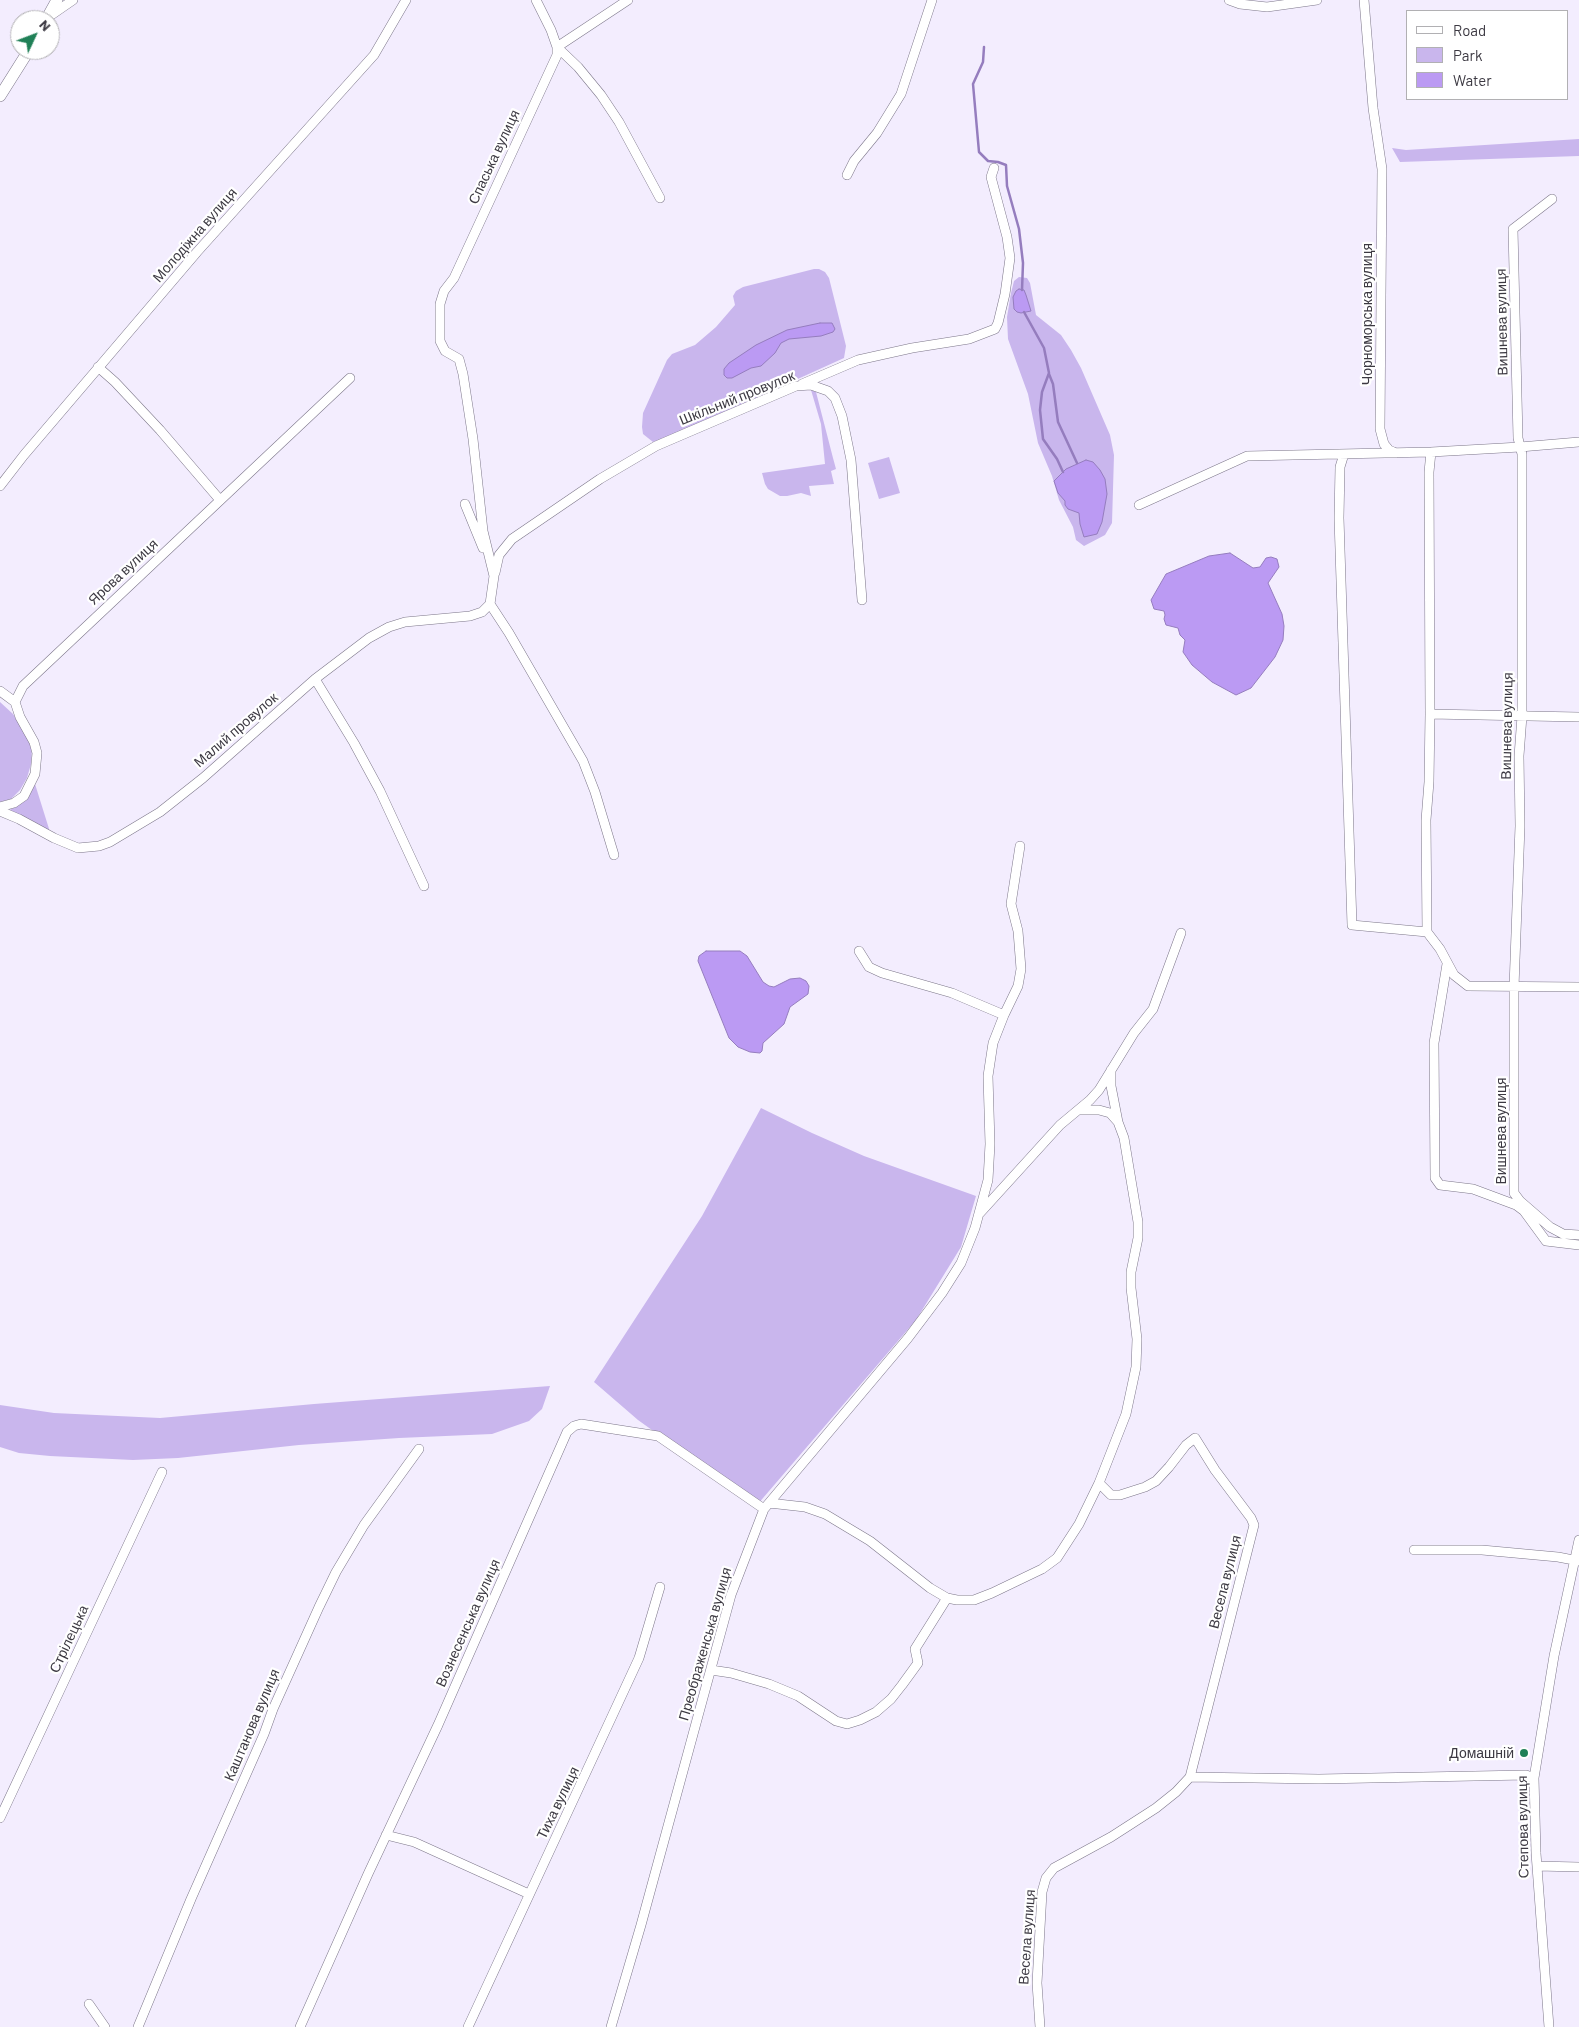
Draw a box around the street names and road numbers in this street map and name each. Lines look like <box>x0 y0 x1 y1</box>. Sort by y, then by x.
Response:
street label: Спаська вулиця <box>465 107 523 207</box>
street label: Молодіжна вулиця <box>149 184 241 286</box>
street label: Чорноморська вулиця <box>1359 243 1375 385</box>
street label: Вишнева вулиця <box>1493 268 1511 376</box>
street label: Шкільний провулок <box>677 367 797 429</box>
street label: Ярова вулиця <box>85 536 161 608</box>
street label: Вишнева вулиця <box>1498 672 1516 780</box>
street label: Малий провулок <box>191 689 281 771</box>
street label: Вишнева вулиця <box>1493 1077 1509 1185</box>
street label: Весела вулиця <box>1205 1534 1245 1630</box>
street label: Вознесенська вулиця <box>432 1556 504 1690</box>
street label: Преображенська вулиця <box>675 1565 735 1723</box>
street label: Стрілецька <box>46 1602 92 1676</box>
street label: Каштанова вулиця <box>221 1666 283 1784</box>
street label: Тиха вулиця <box>533 1764 583 1842</box>
street label: Степова вулиця <box>1514 1775 1532 1879</box>
street label: Весела вулиця <box>1015 1889 1039 1985</box>

